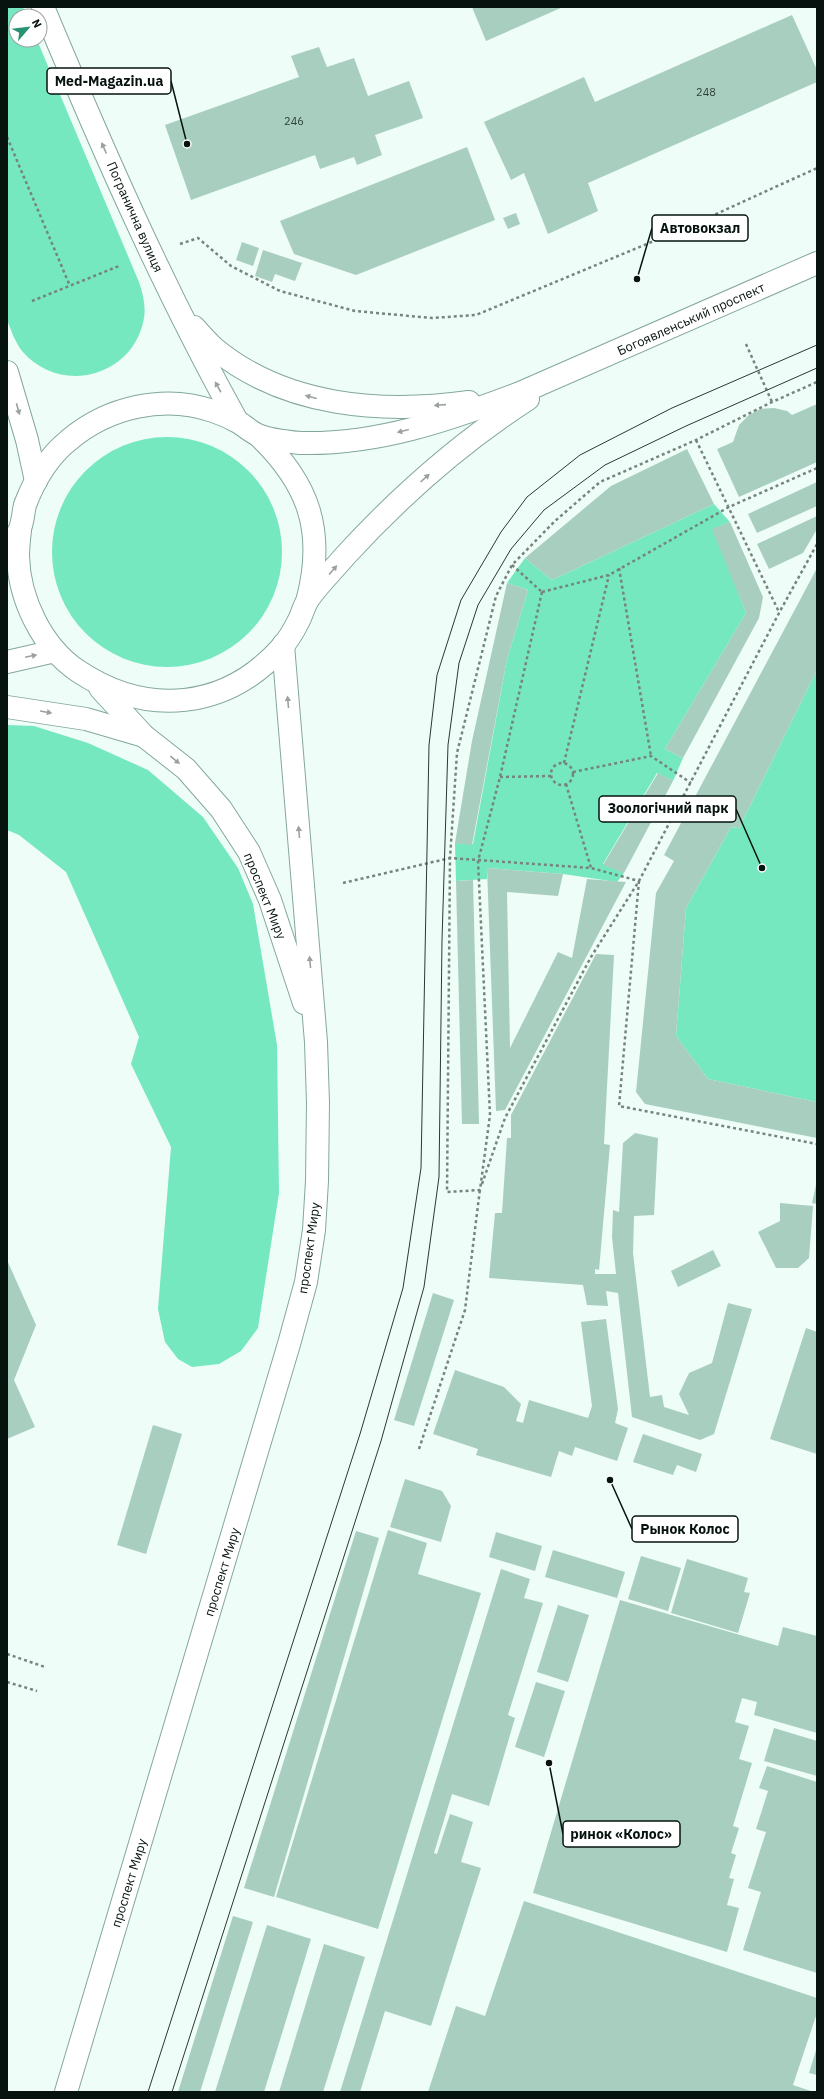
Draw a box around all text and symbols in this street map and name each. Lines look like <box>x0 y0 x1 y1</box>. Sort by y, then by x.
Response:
north arrow <box>8 8 48 48</box>
text: N <box>29 17 45 30</box>
callout: Med-Magazin.ua <box>47 68 171 94</box>
text: Med-Magazin.ua <box>55 72 163 90</box>
house number: 248 <box>696 85 716 99</box>
house number: 246 <box>284 114 304 128</box>
one-way arrow <box>101 142 107 154</box>
street label: Погранична вулиця <box>103 159 167 275</box>
callout: Автовокзал <box>652 215 748 241</box>
text: Автовокзал <box>660 219 740 237</box>
street label: Богоявленський проспект <box>614 279 768 359</box>
one-way arrow <box>215 381 222 393</box>
one-way arrow <box>304 394 316 400</box>
one-way arrow <box>434 401 446 408</box>
one-way arrow <box>16 403 22 416</box>
one-way arrow <box>397 428 409 434</box>
one-way arrow <box>419 473 430 482</box>
one-way arrow <box>329 565 338 575</box>
one-way arrow <box>25 653 37 659</box>
one-way arrow <box>285 696 291 708</box>
one-way arrow <box>40 709 52 715</box>
one-way arrow <box>169 756 180 764</box>
callout: Зоологічний парк <box>599 796 736 822</box>
text: Зоологічний парк <box>607 799 729 817</box>
one-way arrow <box>296 826 302 838</box>
street label: проспект Миру <box>240 850 290 942</box>
one-way arrow <box>306 955 313 968</box>
street label: проспект Миру <box>294 1201 324 1295</box>
callout: Рынок Колос <box>632 1516 738 1542</box>
text: Рынок Колос <box>640 1520 730 1538</box>
street label: проспект Миру <box>200 1525 244 1618</box>
callout: ринок «Колос» <box>563 1821 680 1847</box>
text: ринок «Колос» <box>570 1825 672 1843</box>
street label: проспект Миру <box>107 1836 151 1929</box>

